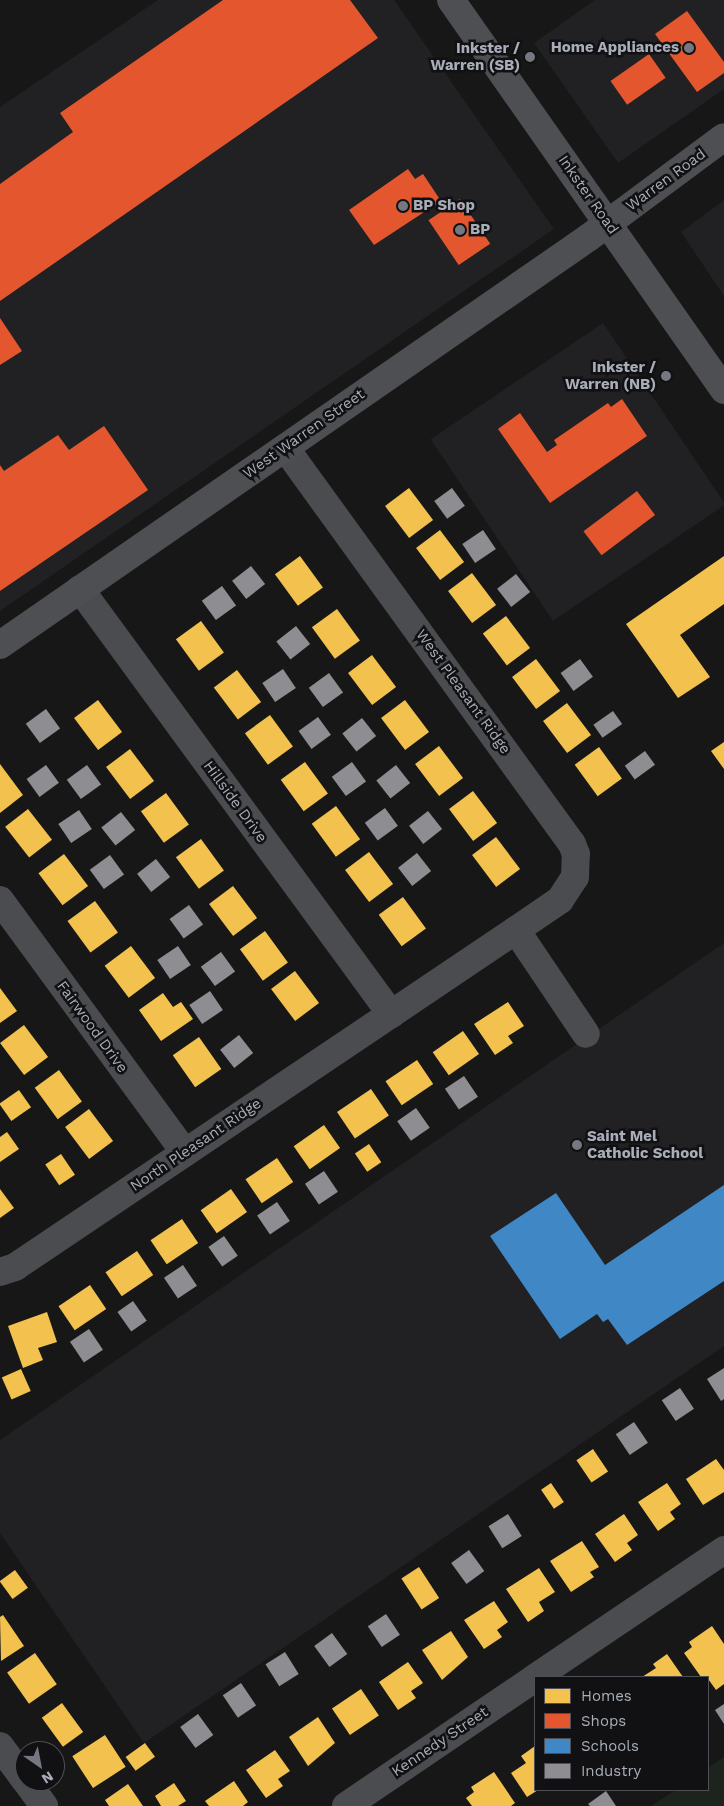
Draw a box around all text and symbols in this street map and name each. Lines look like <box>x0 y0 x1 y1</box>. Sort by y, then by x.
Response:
place label: Inkster / Warren (SB) <box>431 39 520 74</box>
place label: Home Appliances <box>550 39 679 57</box>
marker: Home Appliances <box>683 42 695 54</box>
marker: Inkster / Warren (SB) <box>524 51 536 63</box>
street label: Warren Road <box>623 145 709 215</box>
street label: Inkster Road <box>554 152 622 238</box>
place label: BP Shop <box>413 197 475 215</box>
marker: BP Shop <box>397 200 409 212</box>
place label: BP <box>470 221 490 239</box>
marker: BP <box>454 224 466 236</box>
place label: Inkster / Warren (NB) <box>565 358 656 393</box>
marker: Inkster / Warren (NB) <box>660 370 672 382</box>
street label: West Warren Street <box>240 385 368 483</box>
street label: West Pleasant Ridge <box>412 626 514 758</box>
street label: Hillside Drive <box>199 758 271 846</box>
street label: Fairwood Drive <box>53 978 131 1076</box>
street label: North Pleasant Ridge <box>127 1094 265 1196</box>
place label: Saint Mel Catholic School <box>587 1127 703 1162</box>
marker: Saint Mel Catholic School <box>571 1139 583 1151</box>
legend <box>534 1676 709 1791</box>
text: Homes <box>581 1687 632 1705</box>
street label: Kennedy Street <box>388 1703 492 1781</box>
text: Shops <box>581 1712 626 1730</box>
text: Schools <box>581 1737 639 1755</box>
north arrow <box>15 1741 65 1791</box>
text: Industry <box>581 1762 641 1780</box>
text: N <box>39 1768 56 1787</box>

